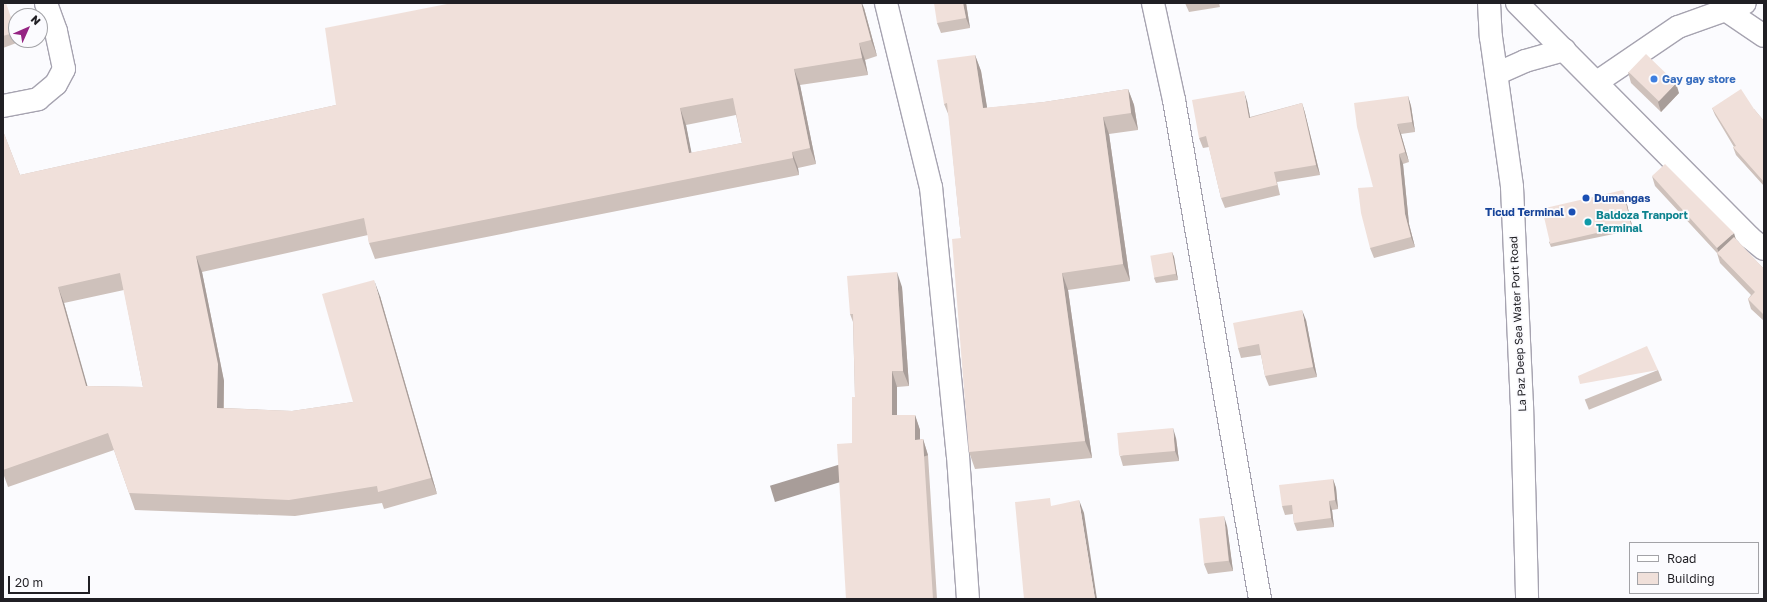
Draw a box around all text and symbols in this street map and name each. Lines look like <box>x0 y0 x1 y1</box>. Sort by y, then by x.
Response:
north arrow <box>8 8 48 48</box>
text: N <box>29 12 44 27</box>
place label: Gay gay store <box>1662 72 1736 86</box>
marker: Gay gay store <box>1649 74 1659 84</box>
place label: Dumangas <box>1594 191 1650 205</box>
marker: Dumangas <box>1581 193 1591 203</box>
place label: Ticud Terminal <box>1485 205 1564 219</box>
marker: Ticud Terminal <box>1567 207 1577 217</box>
place label: Baldoza Tranport Terminal <box>1596 209 1688 235</box>
marker: Baldoza Tranport Terminal <box>1583 217 1593 227</box>
street label: La Paz Deep Sea Water Port Road <box>1507 236 1529 412</box>
legend <box>1629 542 1759 594</box>
text: Road <box>1667 551 1696 566</box>
scale bar <box>10 568 92 594</box>
text: Building <box>1667 571 1715 586</box>
text: 20 m <box>15 575 43 590</box>

